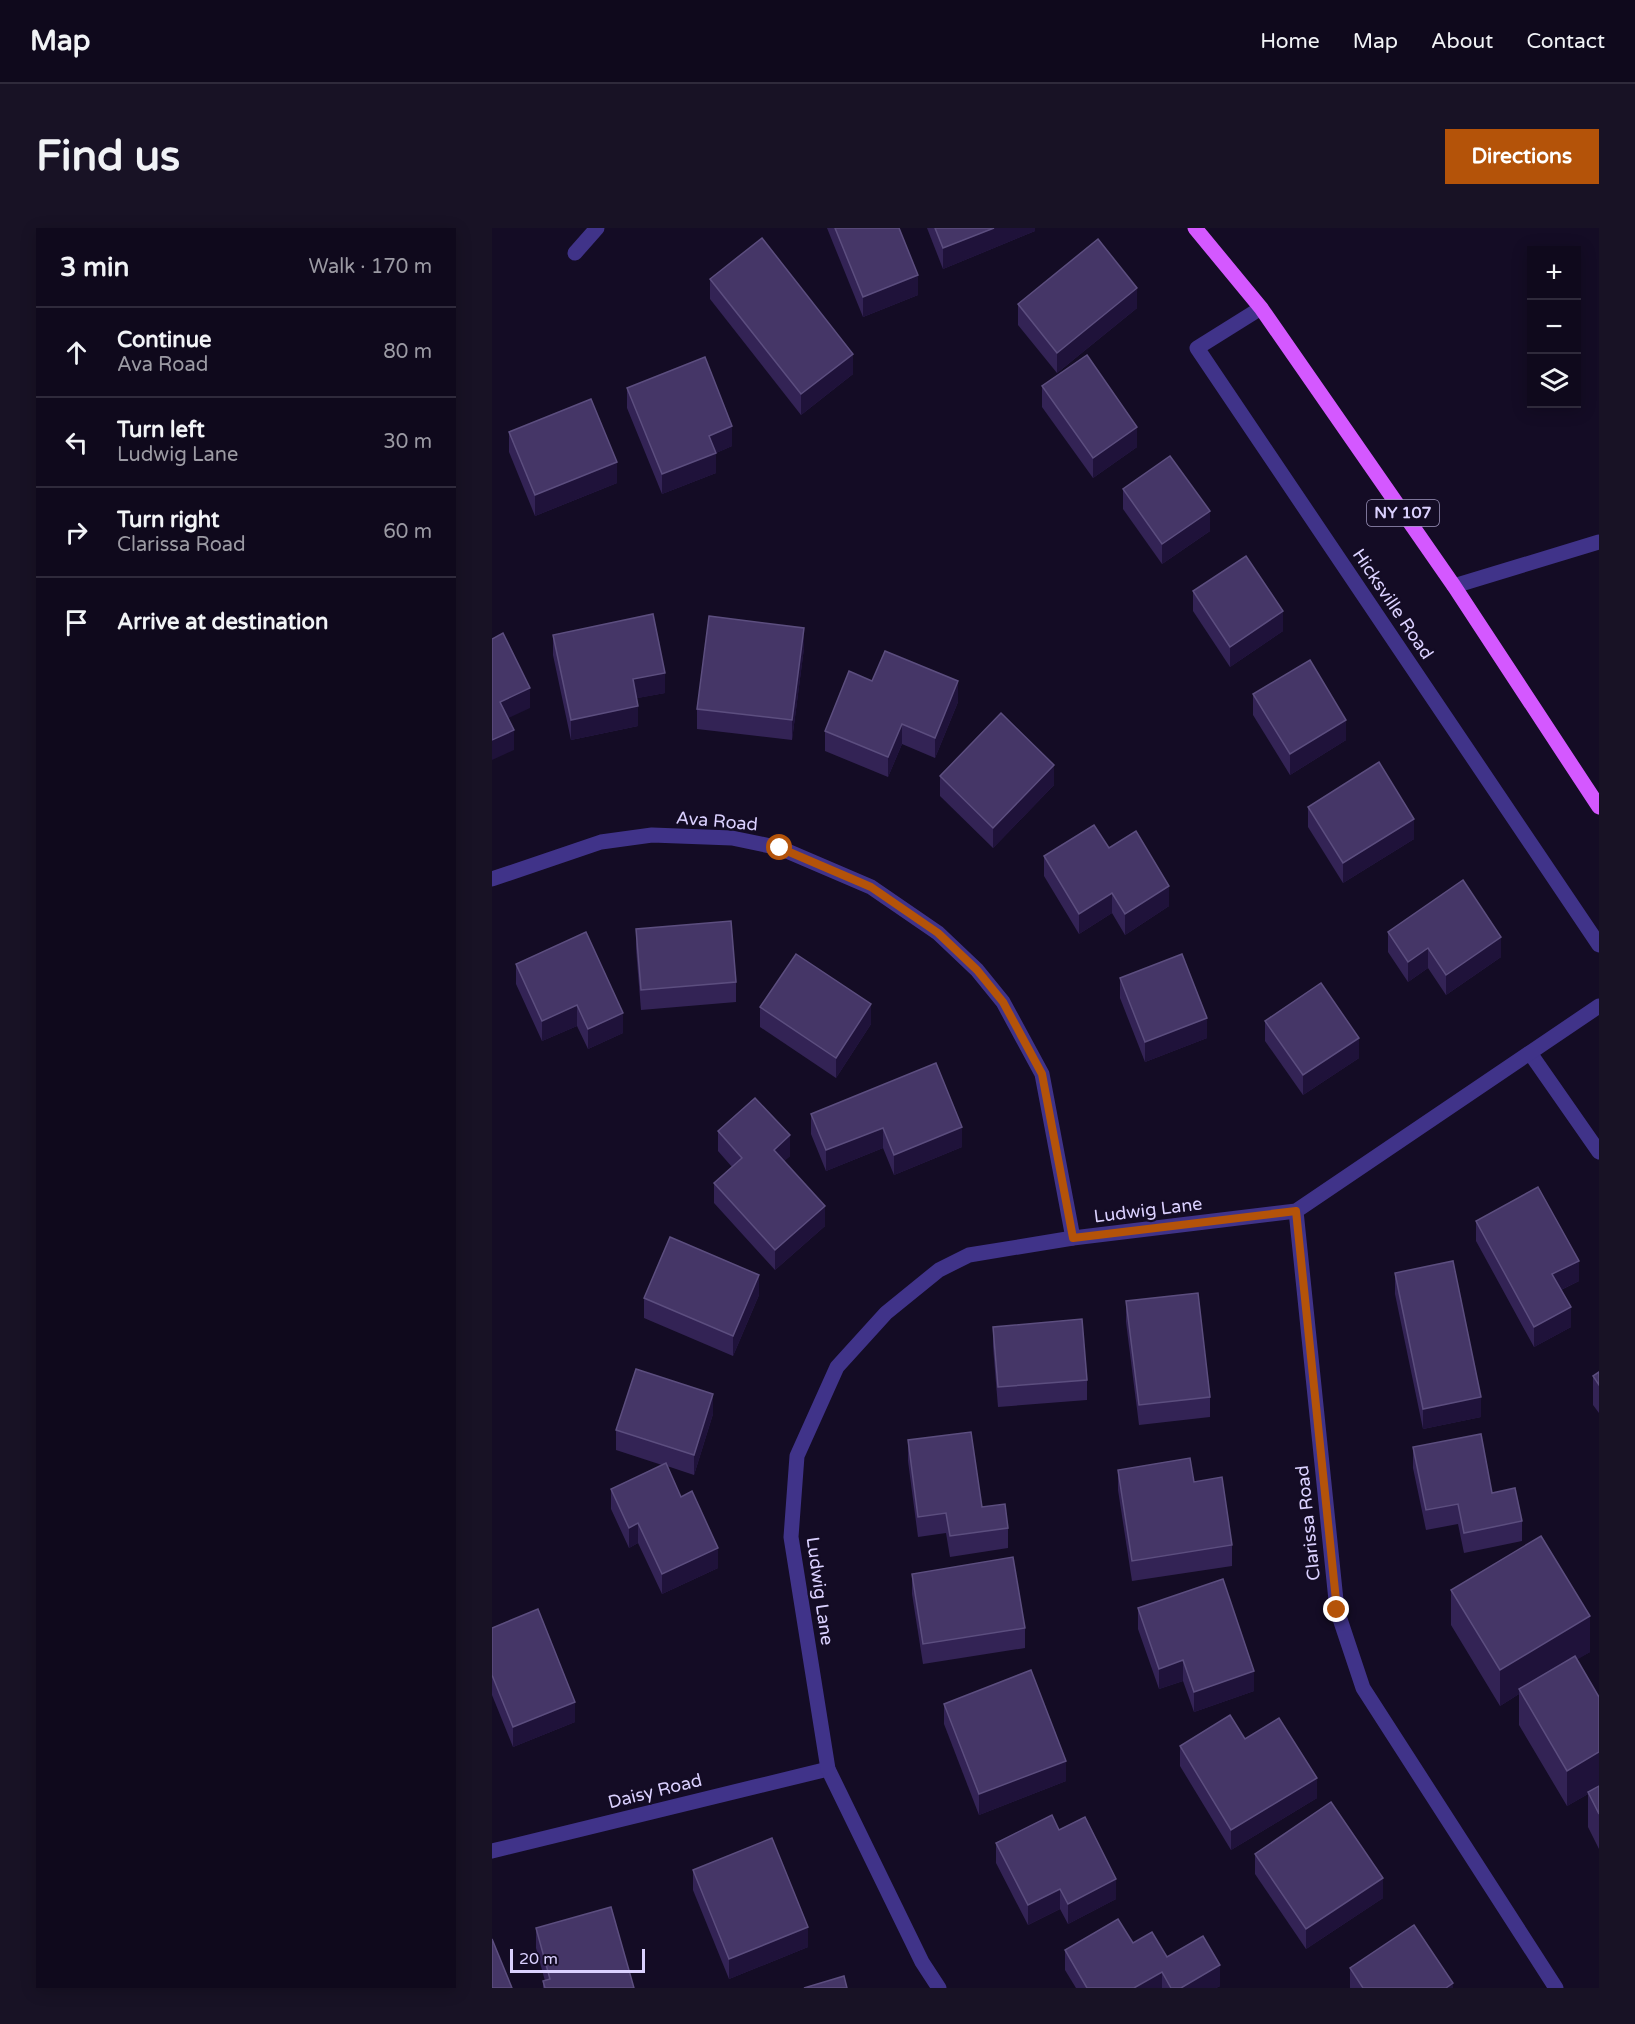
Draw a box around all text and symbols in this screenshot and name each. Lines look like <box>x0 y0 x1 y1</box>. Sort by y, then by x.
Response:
text: Map <box>30 24 90 58</box>
text: Home <box>1260 29 1320 54</box>
text: Map <box>1353 29 1398 54</box>
text: About <box>1431 29 1493 54</box>
text: Contact <box>1526 29 1605 54</box>
button: Directions <box>1445 129 1599 184</box>
text: Find us <box>36 131 180 182</box>
map controls <box>1527 246 1581 408</box>
button: + <box>1527 246 1581 300</box>
text: 3 min <box>60 252 129 283</box>
text: Walk · 170 m <box>309 255 432 279</box>
button: − <box>1527 300 1581 354</box>
text: Continue <box>117 327 212 353</box>
icon: ahead <box>60 336 93 369</box>
text: 80 m <box>383 340 432 364</box>
text: Ava Road <box>117 353 208 377</box>
button: layers <box>1527 354 1581 408</box>
text: Turn left <box>117 417 205 443</box>
icon: left <box>60 426 93 459</box>
text: 30 m <box>383 430 432 454</box>
text: Ludwig Lane <box>117 443 238 467</box>
road number: NY 107 <box>1367 500 1439 526</box>
text: Turn right <box>117 507 219 533</box>
icon: right <box>60 516 93 549</box>
text: 60 m <box>383 520 432 544</box>
text: Clarissa Road <box>117 533 246 557</box>
street label: Hicksville Road <box>1348 544 1438 664</box>
icon: arrive <box>60 606 93 639</box>
text: Arrive at destination <box>117 609 328 635</box>
street label: Ava Road <box>675 806 759 836</box>
route start <box>766 834 792 860</box>
street label: Ludwig Lane <box>1093 1192 1203 1228</box>
street label: Clarissa Road <box>1291 1464 1325 1582</box>
street label: Ludwig Lane <box>802 1535 838 1647</box>
route end <box>1323 1596 1349 1622</box>
street label: Daisy Road <box>606 1769 704 1813</box>
scale bar <box>510 1946 645 1974</box>
text: 20 m <box>519 1949 558 1969</box>

